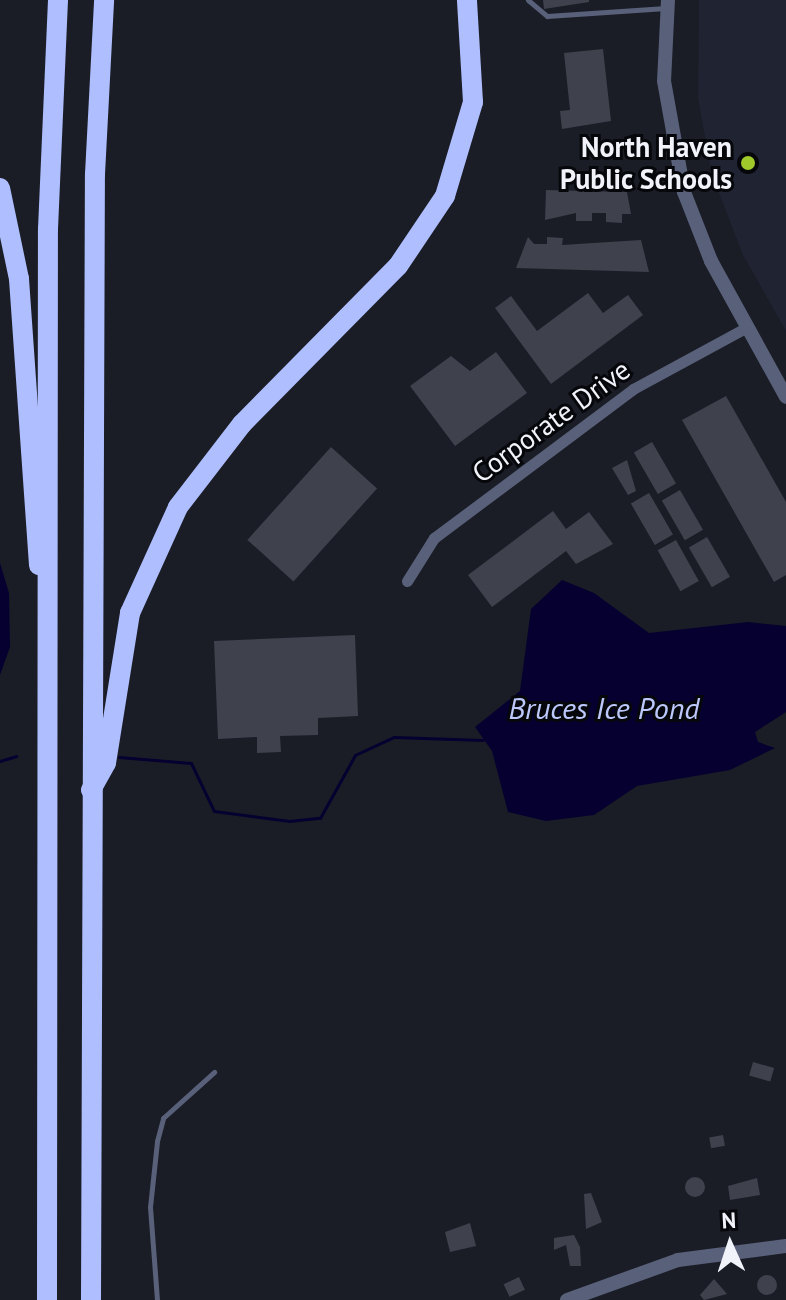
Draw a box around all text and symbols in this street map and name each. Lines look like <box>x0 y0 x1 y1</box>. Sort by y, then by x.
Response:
place label: North Haven Public Schools <box>559 130 732 196</box>
marker: North Haven Public Schools <box>739 154 757 172</box>
street label: Corporate Drive <box>466 353 636 489</box>
water label: Bruces Ice Pond <box>508 690 700 726</box>
north arrow <box>690 1204 770 1284</box>
text: N <box>721 1206 737 1234</box>

